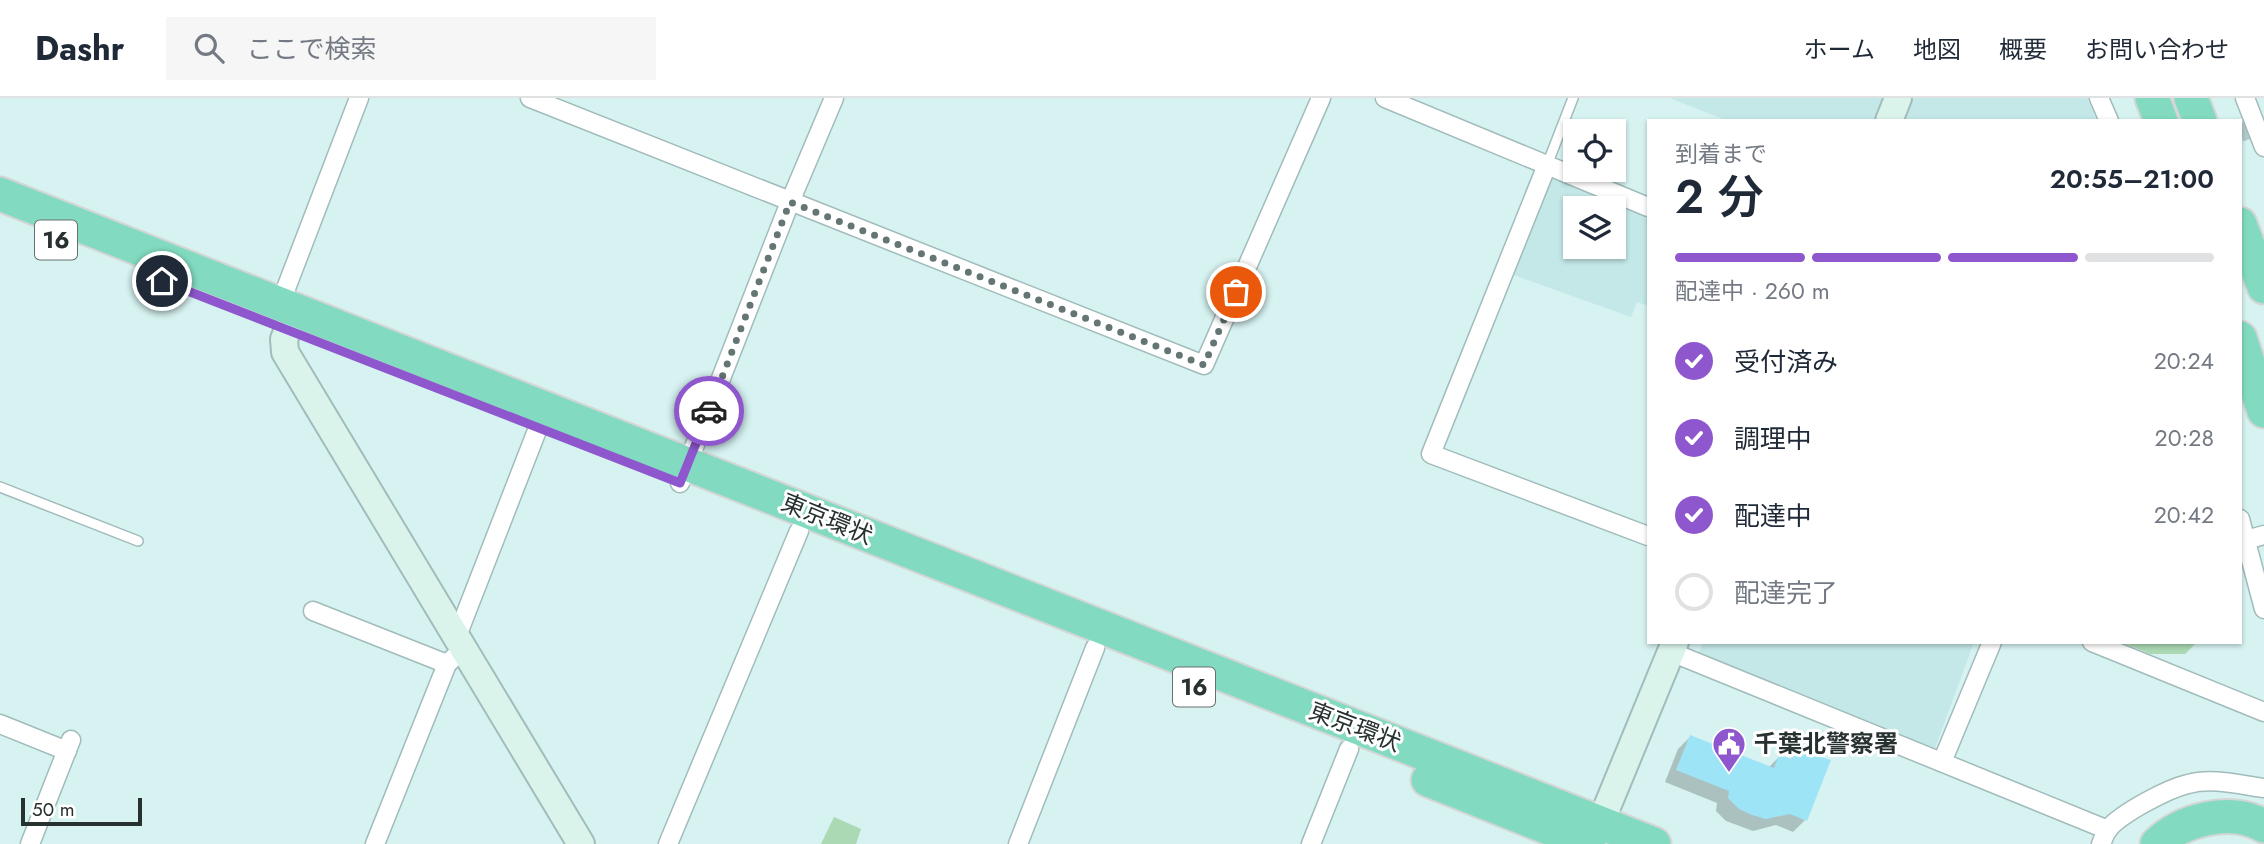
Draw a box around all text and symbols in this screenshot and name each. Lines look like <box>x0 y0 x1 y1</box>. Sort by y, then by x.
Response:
search box <box>166 17 656 80</box>
text: Dashr <box>35 25 124 72</box>
icon: search <box>190 29 228 67</box>
text: ここで検索 <box>246 30 376 68</box>
text: ホーム <box>1804 32 1875 67</box>
text: 地図 <box>1913 32 1961 67</box>
text: 概要 <box>1999 32 2047 67</box>
text: お問い合わせ <box>2085 32 2229 67</box>
map controls <box>1563 119 1626 259</box>
button: locate <box>1563 119 1626 182</box>
text: 到着まで <box>1675 137 1767 171</box>
text: 20:55–21:00 <box>2050 160 2214 198</box>
text: 2 分 <box>1675 164 1764 230</box>
button: layers <box>1563 196 1626 259</box>
road number: 16 <box>35 220 77 260</box>
pin <box>132 251 192 311</box>
icon: home <box>143 262 181 300</box>
pin <box>1206 262 1266 322</box>
icon: bag <box>1217 273 1255 311</box>
text: 配達中 · 260 m <box>1675 274 1830 308</box>
icon: check <box>1675 342 1713 380</box>
text: 受付済み <box>1734 343 1838 381</box>
text: 20:24 <box>2154 344 2214 378</box>
courier <box>674 376 744 446</box>
icon: car <box>690 392 728 430</box>
icon: check <box>1675 419 1713 457</box>
text: 調理中 <box>1734 420 1812 458</box>
text: 20:28 <box>2155 421 2214 455</box>
street label: 東京環状 <box>776 484 878 553</box>
icon: check <box>1675 496 1713 534</box>
text: 配達中 <box>1734 497 1812 535</box>
text: 20:42 <box>2154 498 2214 532</box>
text: 配達完了 <box>1734 574 1838 612</box>
road number: 16 <box>1173 667 1215 706</box>
street label: 東京環状 <box>1304 693 1406 760</box>
public building icon: 千葉北警察署 <box>1710 725 1748 774</box>
place label: 千葉北警察署 <box>1754 726 1898 761</box>
scale bar <box>21 795 142 827</box>
text: 50 m <box>32 796 75 823</box>

